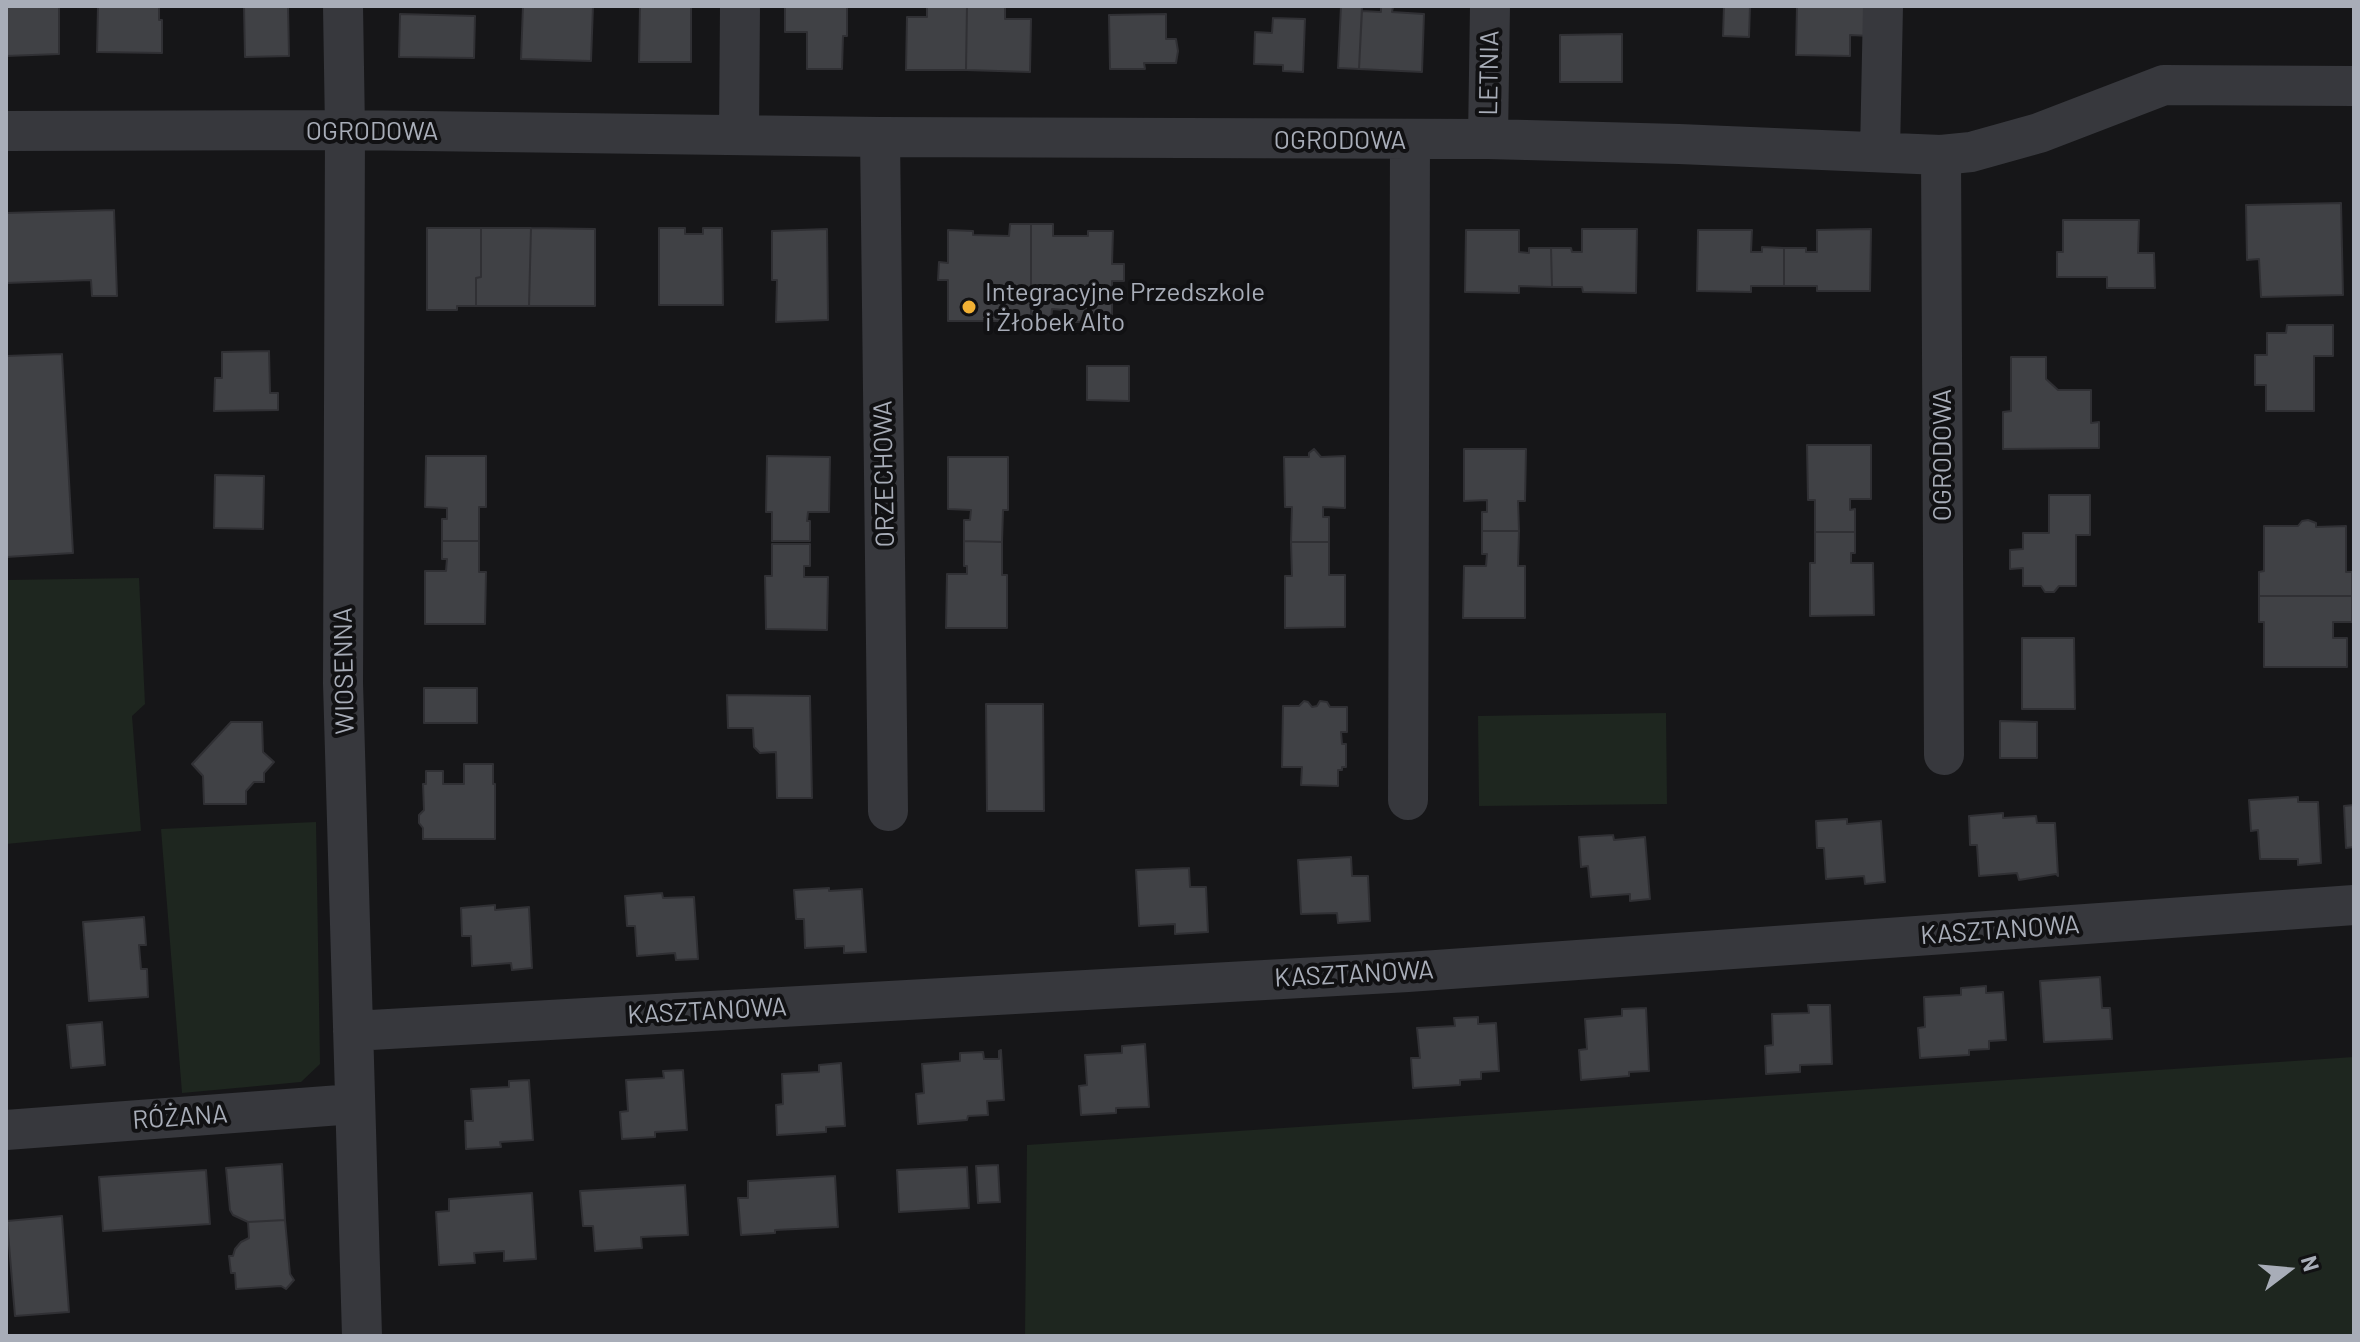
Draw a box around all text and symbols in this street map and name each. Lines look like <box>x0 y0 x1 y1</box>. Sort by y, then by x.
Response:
street label: LETNIA <box>1473 30 1505 116</box>
street label: OGRODOWA <box>306 115 438 147</box>
street label: OGRODOWA <box>1274 124 1406 156</box>
place label: Integracyjne Przedszkole i Żłobek Alto <box>985 276 1265 338</box>
marker: Integracyjne Przedszkole i Żłobek Alto <box>960 298 978 316</box>
street label: OGRODOWA <box>1926 389 1958 521</box>
street label: ORZECHOWA <box>867 400 901 548</box>
street label: WIOSENNA <box>327 607 361 735</box>
street label: KASZTANOWA <box>1919 909 2081 951</box>
street label: KASZTANOWA <box>1273 954 1435 994</box>
street label: KASZTANOWA <box>626 991 788 1031</box>
street label: RÓŻANA <box>131 1098 229 1136</box>
north arrow <box>2248 1230 2328 1310</box>
text: N <box>2297 1253 2326 1274</box>

